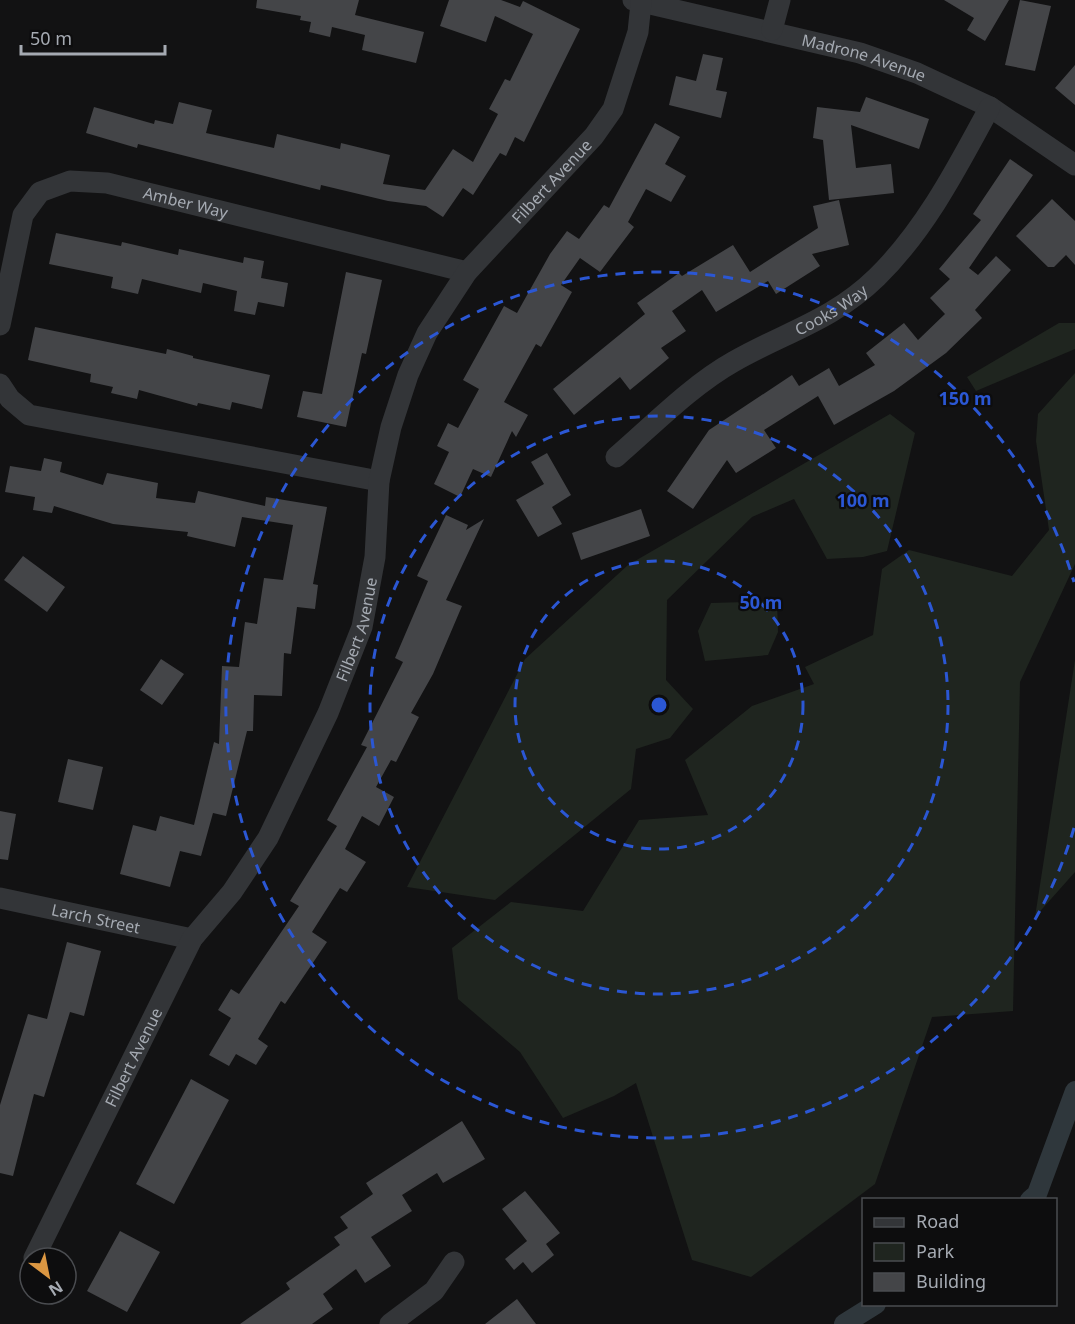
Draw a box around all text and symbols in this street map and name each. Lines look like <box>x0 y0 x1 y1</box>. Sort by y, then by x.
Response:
scale bar <box>21 18 165 56</box>
text: 50 m <box>30 26 72 50</box>
street label: Madrone Avenue <box>800 29 930 87</box>
street label: Filbert Avenue <box>507 134 597 229</box>
street label: Amber Way <box>141 181 231 224</box>
street label: Cooks Way <box>791 279 873 340</box>
text: 150 m <box>938 386 992 410</box>
text: 100 m <box>836 488 890 512</box>
street label: Filbert Avenue <box>330 575 382 685</box>
text: 50 m <box>740 590 782 614</box>
centre of rings <box>649 695 669 715</box>
street label: Larch Street <box>49 898 142 939</box>
street label: Filbert Avenue <box>100 1004 167 1111</box>
legend <box>862 1198 1057 1306</box>
text: Road <box>916 1209 959 1233</box>
text: Park <box>916 1239 954 1263</box>
north arrow <box>18 1246 78 1306</box>
text: Building <box>916 1269 986 1293</box>
text: N <box>45 1276 67 1301</box>

